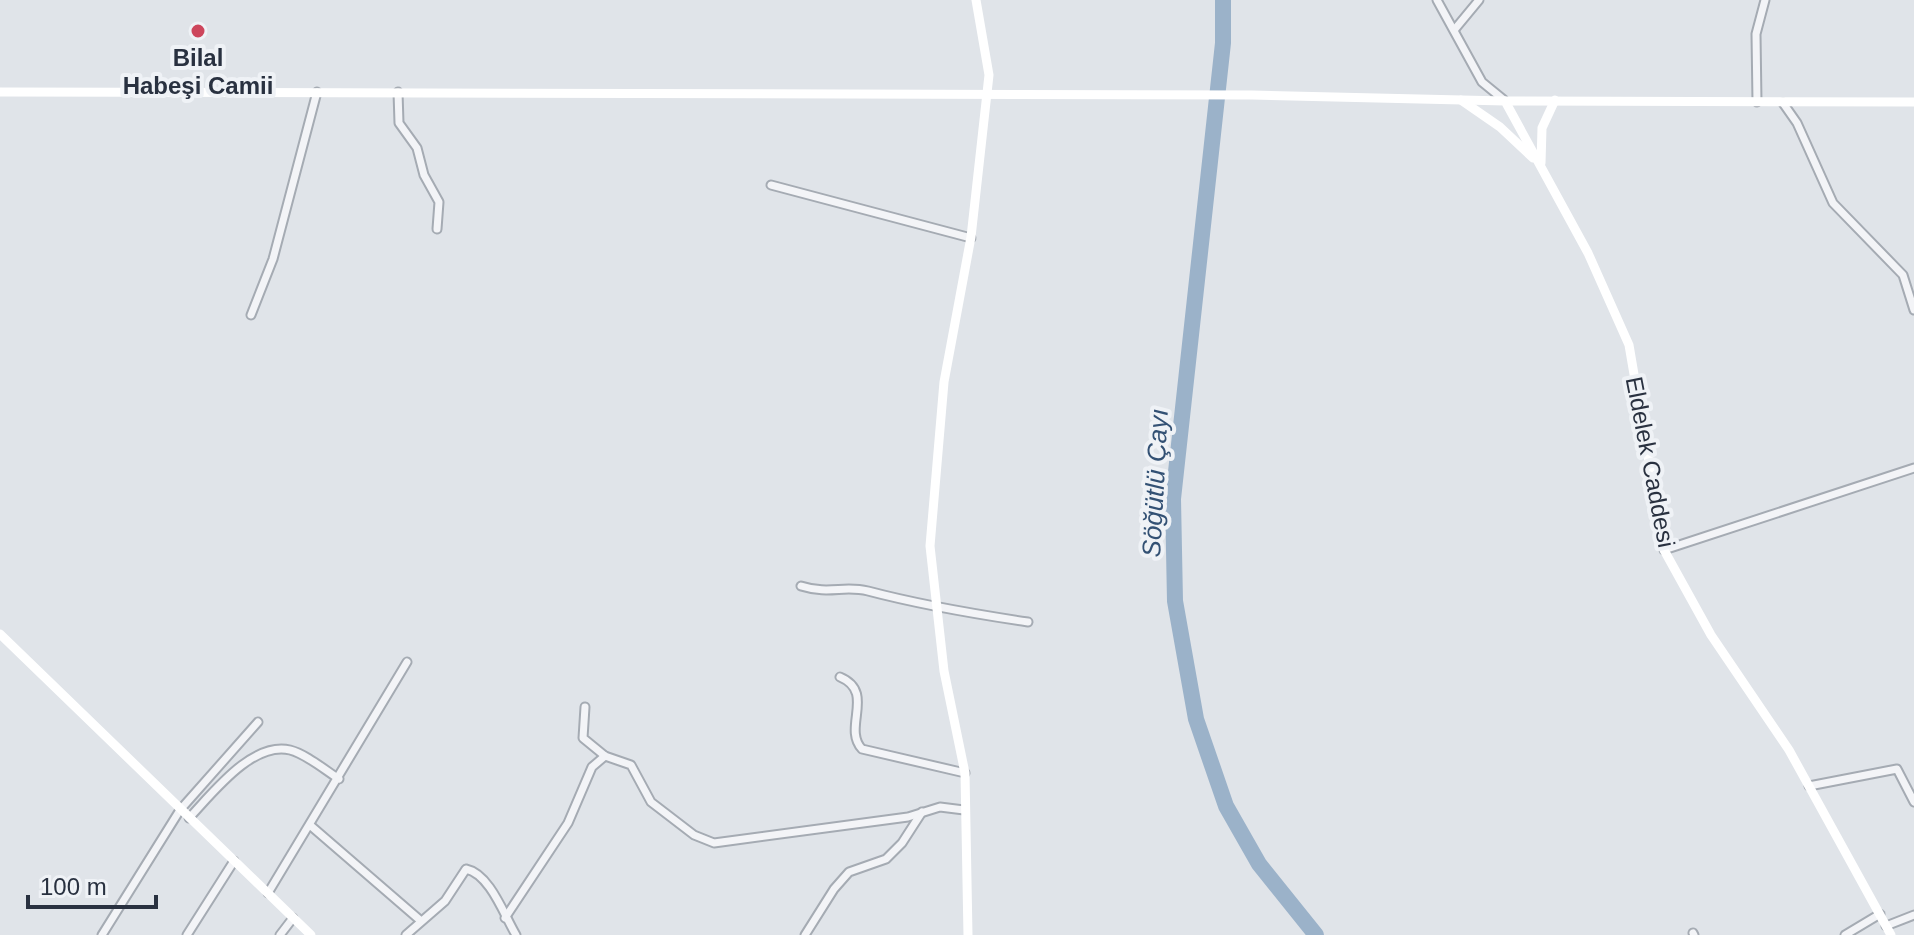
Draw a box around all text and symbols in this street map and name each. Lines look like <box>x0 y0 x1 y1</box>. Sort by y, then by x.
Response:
marker: Bilal Habeşi Camii <box>189 22 207 40</box>
place label: Bilal Habeşi Camii <box>123 44 273 99</box>
street label: Eldelek Caddesi <box>1621 374 1680 550</box>
water label: Söğütlü Çayı <box>1136 408 1174 558</box>
scale bar <box>28 859 156 909</box>
text: 100 m <box>40 873 107 900</box>

